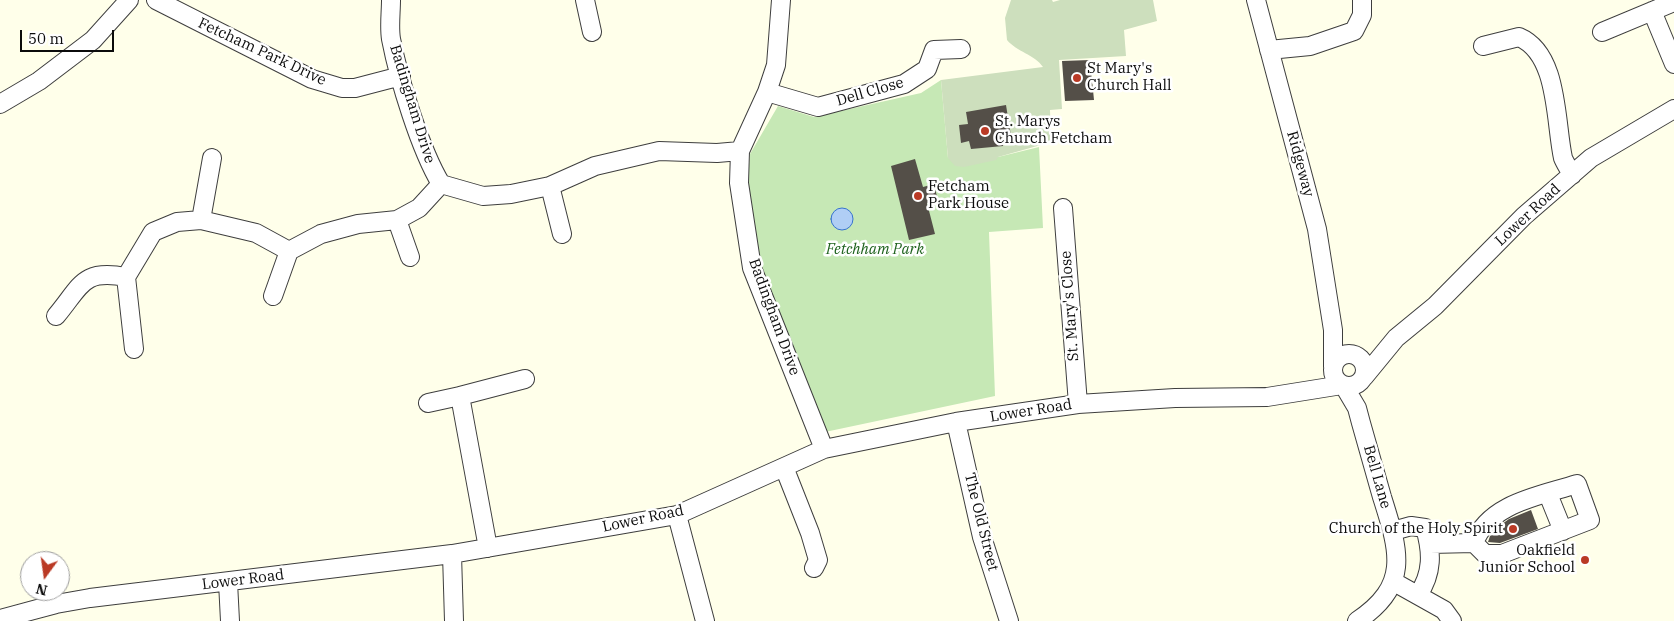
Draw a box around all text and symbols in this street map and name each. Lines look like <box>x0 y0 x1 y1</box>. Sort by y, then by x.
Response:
street label: Fetcham Park Drive <box>195 14 329 90</box>
scale bar <box>22 20 116 52</box>
text: 50 m <box>28 29 64 48</box>
street label: Badingham Drive <box>385 43 439 165</box>
place label: St Mary's Church Hall <box>1087 60 1172 95</box>
marker: St Mary's Church Hall <box>1071 72 1083 84</box>
street label: Dell Close <box>834 74 906 110</box>
place label: St. Marys Church Fetcham <box>995 113 1112 148</box>
marker: St. Marys Church Fetcham <box>979 125 991 137</box>
street label: Ridgeway <box>1283 129 1317 199</box>
place label: Fetcham Park House <box>928 178 1009 213</box>
street label: Lower Road <box>1492 180 1564 250</box>
marker: Fetcham Park House <box>912 190 924 202</box>
park label: Fetchham Park <box>826 241 924 259</box>
street label: St. Mary's Close <box>1057 250 1083 362</box>
street label: Badingham Drive <box>745 256 803 378</box>
street label: Lower Road <box>989 396 1073 426</box>
street label: Bell Lane <box>1359 443 1395 511</box>
street label: The Old Street <box>960 471 1002 573</box>
street label: Lower Road <box>601 502 685 536</box>
place label: Church of the Holy Spirit <box>1329 520 1503 538</box>
marker: Church of the Holy Spirit <box>1507 523 1519 535</box>
place label: Oakfield Junior School <box>1479 542 1575 577</box>
north arrow <box>20 551 70 601</box>
marker: Oakfield Junior School <box>1579 554 1591 566</box>
street label: Lower Road <box>201 566 285 594</box>
text: N <box>34 580 49 600</box>

